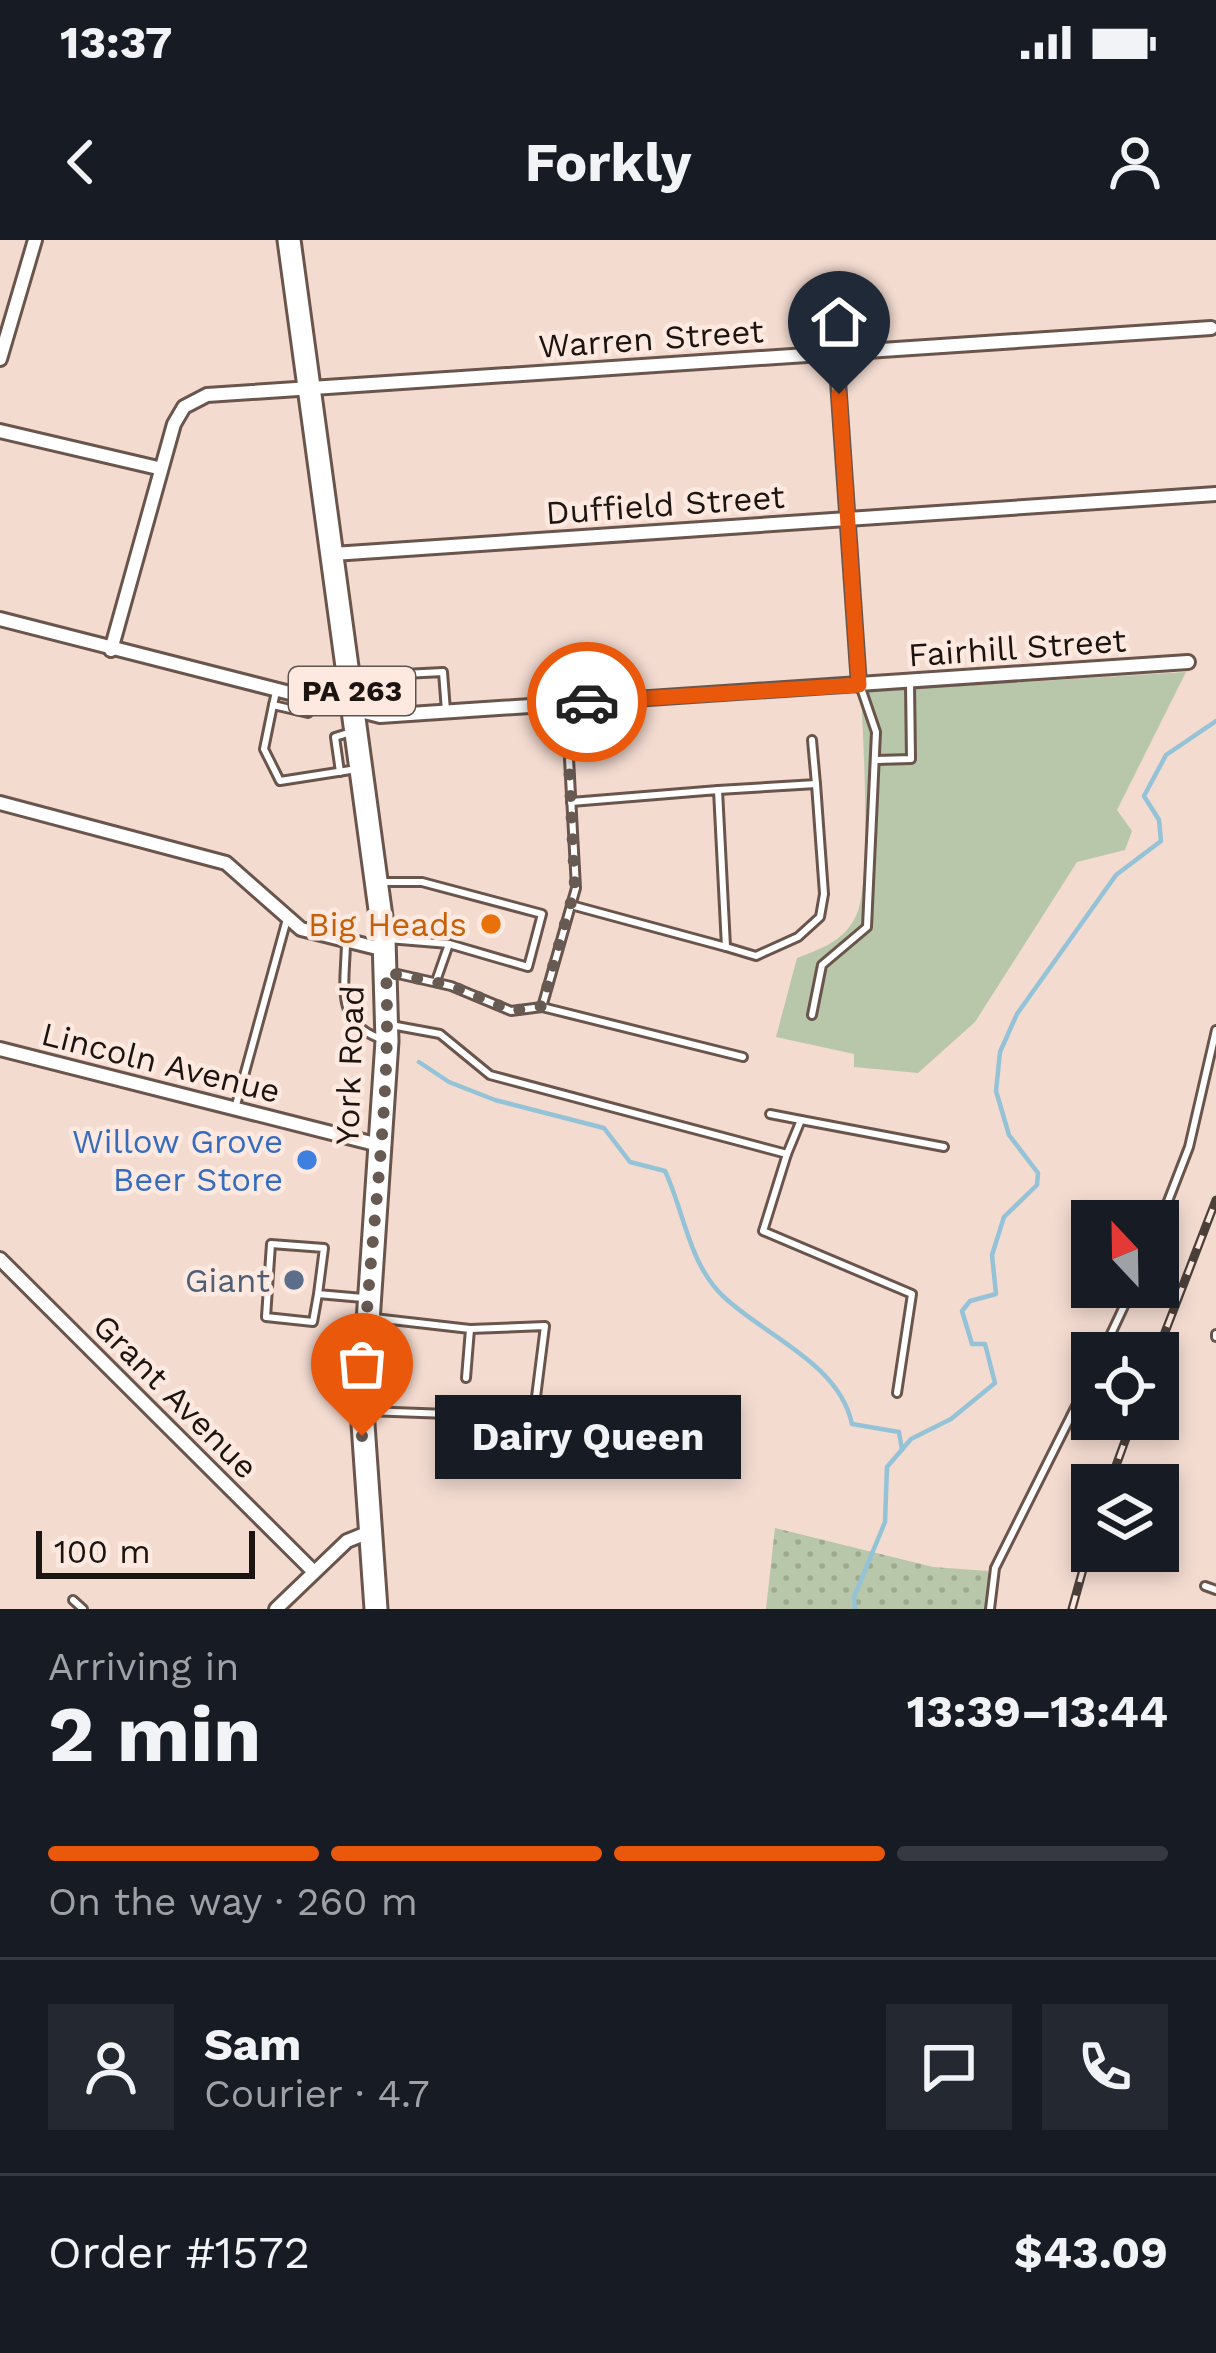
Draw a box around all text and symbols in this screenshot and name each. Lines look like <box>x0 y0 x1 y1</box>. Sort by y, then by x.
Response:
text: 13:37 <box>60 16 172 69</box>
icon: back <box>48 129 114 195</box>
icon: person <box>1102 129 1168 195</box>
text: Forkly <box>525 131 691 194</box>
pin <box>788 271 890 394</box>
icon: home <box>806 289 872 355</box>
street label: Warren Street <box>537 311 765 366</box>
street label: Duffield Street <box>544 477 786 532</box>
street label: Fairhill Street <box>907 620 1127 675</box>
courier <box>527 642 647 762</box>
road number: PA 263 <box>289 667 415 715</box>
icon: car <box>554 669 620 735</box>
place label: Big Heads <box>308 905 467 944</box>
marker: Big Heads <box>478 911 504 937</box>
street label: York Road <box>327 985 372 1145</box>
street label: Lincoln Avenue <box>38 1014 284 1111</box>
place label: Willow Grove Beer Store <box>72 1122 283 1199</box>
marker: Willow Grove Beer Store <box>294 1147 320 1173</box>
north arrow <box>1071 1200 1179 1308</box>
map controls <box>1071 1200 1179 1572</box>
place label: Giant <box>185 1261 270 1300</box>
marker: Giant <box>281 1267 307 1293</box>
street label: Grant Avenue <box>85 1306 266 1487</box>
pin <box>311 1313 413 1436</box>
icon: bag <box>329 1331 395 1397</box>
button: locate <box>1071 1332 1179 1440</box>
callout: Dairy Queen <box>434 1394 740 1478</box>
text: Dairy Queen <box>472 1414 704 1459</box>
button: layers <box>1071 1464 1179 1572</box>
scale bar <box>36 1525 255 1578</box>
text: 100 m <box>54 1532 151 1571</box>
text: Arriving in <box>48 1644 239 1689</box>
text: 13:39–13:44 <box>907 1685 1168 1738</box>
text: 2 min <box>48 1688 261 1780</box>
text: On the way · 260 m <box>48 1879 418 1924</box>
button: person <box>48 2004 174 2130</box>
button: chat <box>886 2004 1012 2130</box>
button: phone <box>1042 2004 1168 2130</box>
text: Sam <box>204 2018 301 2071</box>
text: Courier · 4.7 <box>204 2071 430 2116</box>
text: Order #1572 <box>48 2226 310 2279</box>
text: $43.09 <box>1014 2226 1168 2279</box>

